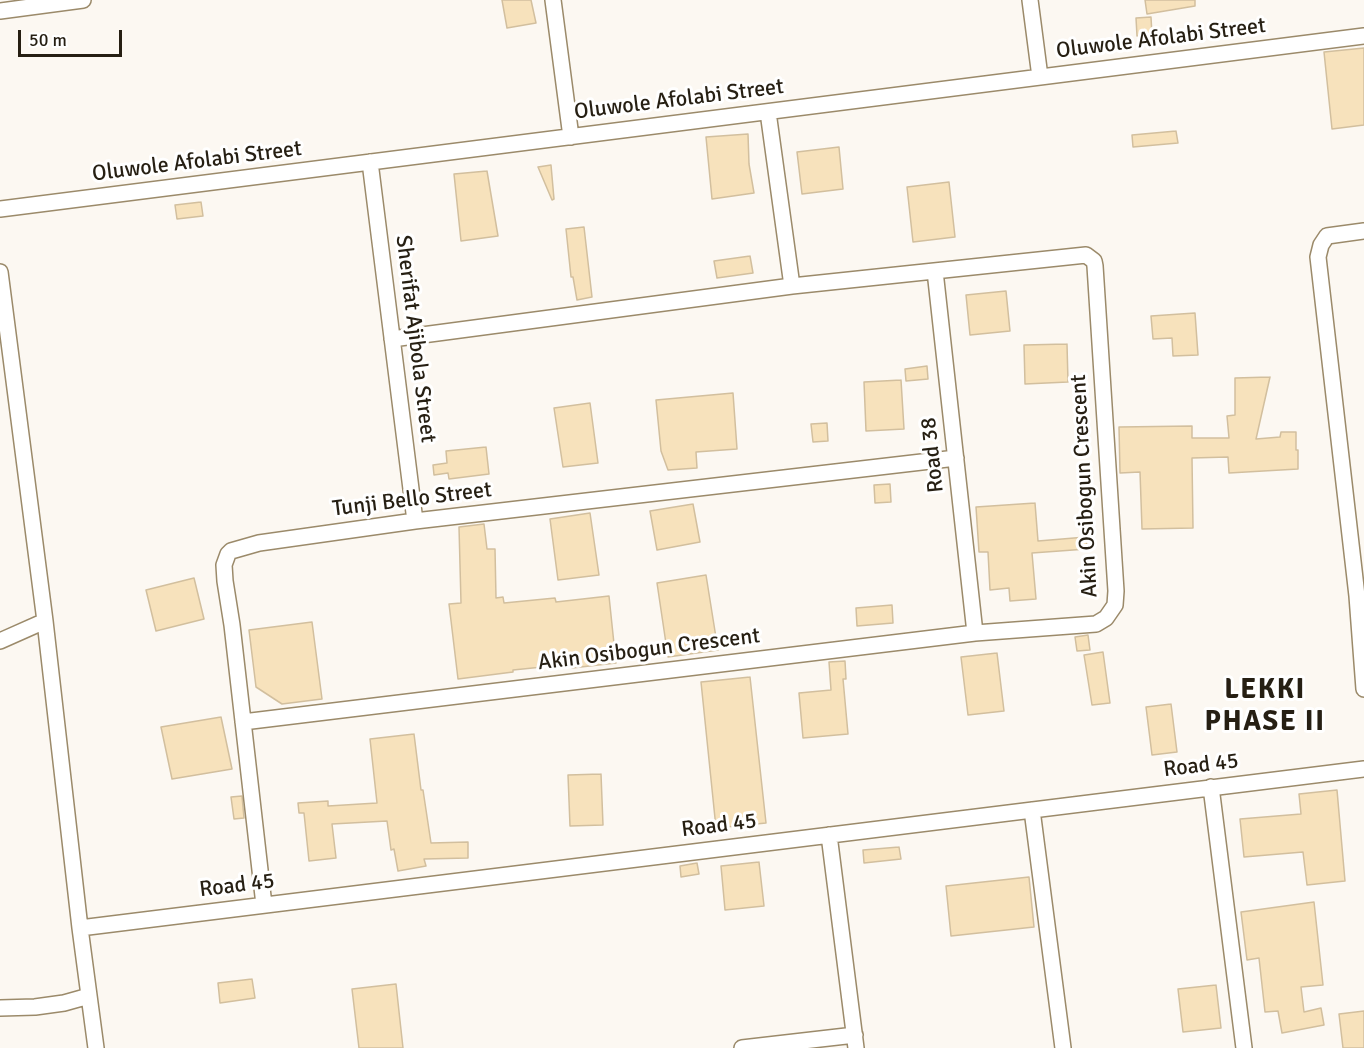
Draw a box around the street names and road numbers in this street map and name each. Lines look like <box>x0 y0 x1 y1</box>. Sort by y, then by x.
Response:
street label: Oluwole Afolabi Street <box>1055 13 1267 65</box>
street label: Oluwole Afolabi Street <box>573 74 785 126</box>
street label: Oluwole Afolabi Street <box>91 136 303 188</box>
street label: Sherifat Ajibola Street <box>389 234 441 444</box>
street label: Akin Osibogun Crescent <box>1066 374 1104 598</box>
street label: Road 38 <box>916 416 950 494</box>
street label: Tunji Bello Street <box>331 477 493 523</box>
street label: Akin Osibogun Crescent <box>537 623 761 677</box>
street label: Road 45 <box>1162 748 1240 784</box>
street label: Road 45 <box>680 808 758 844</box>
street label: Road 45 <box>198 868 276 904</box>

